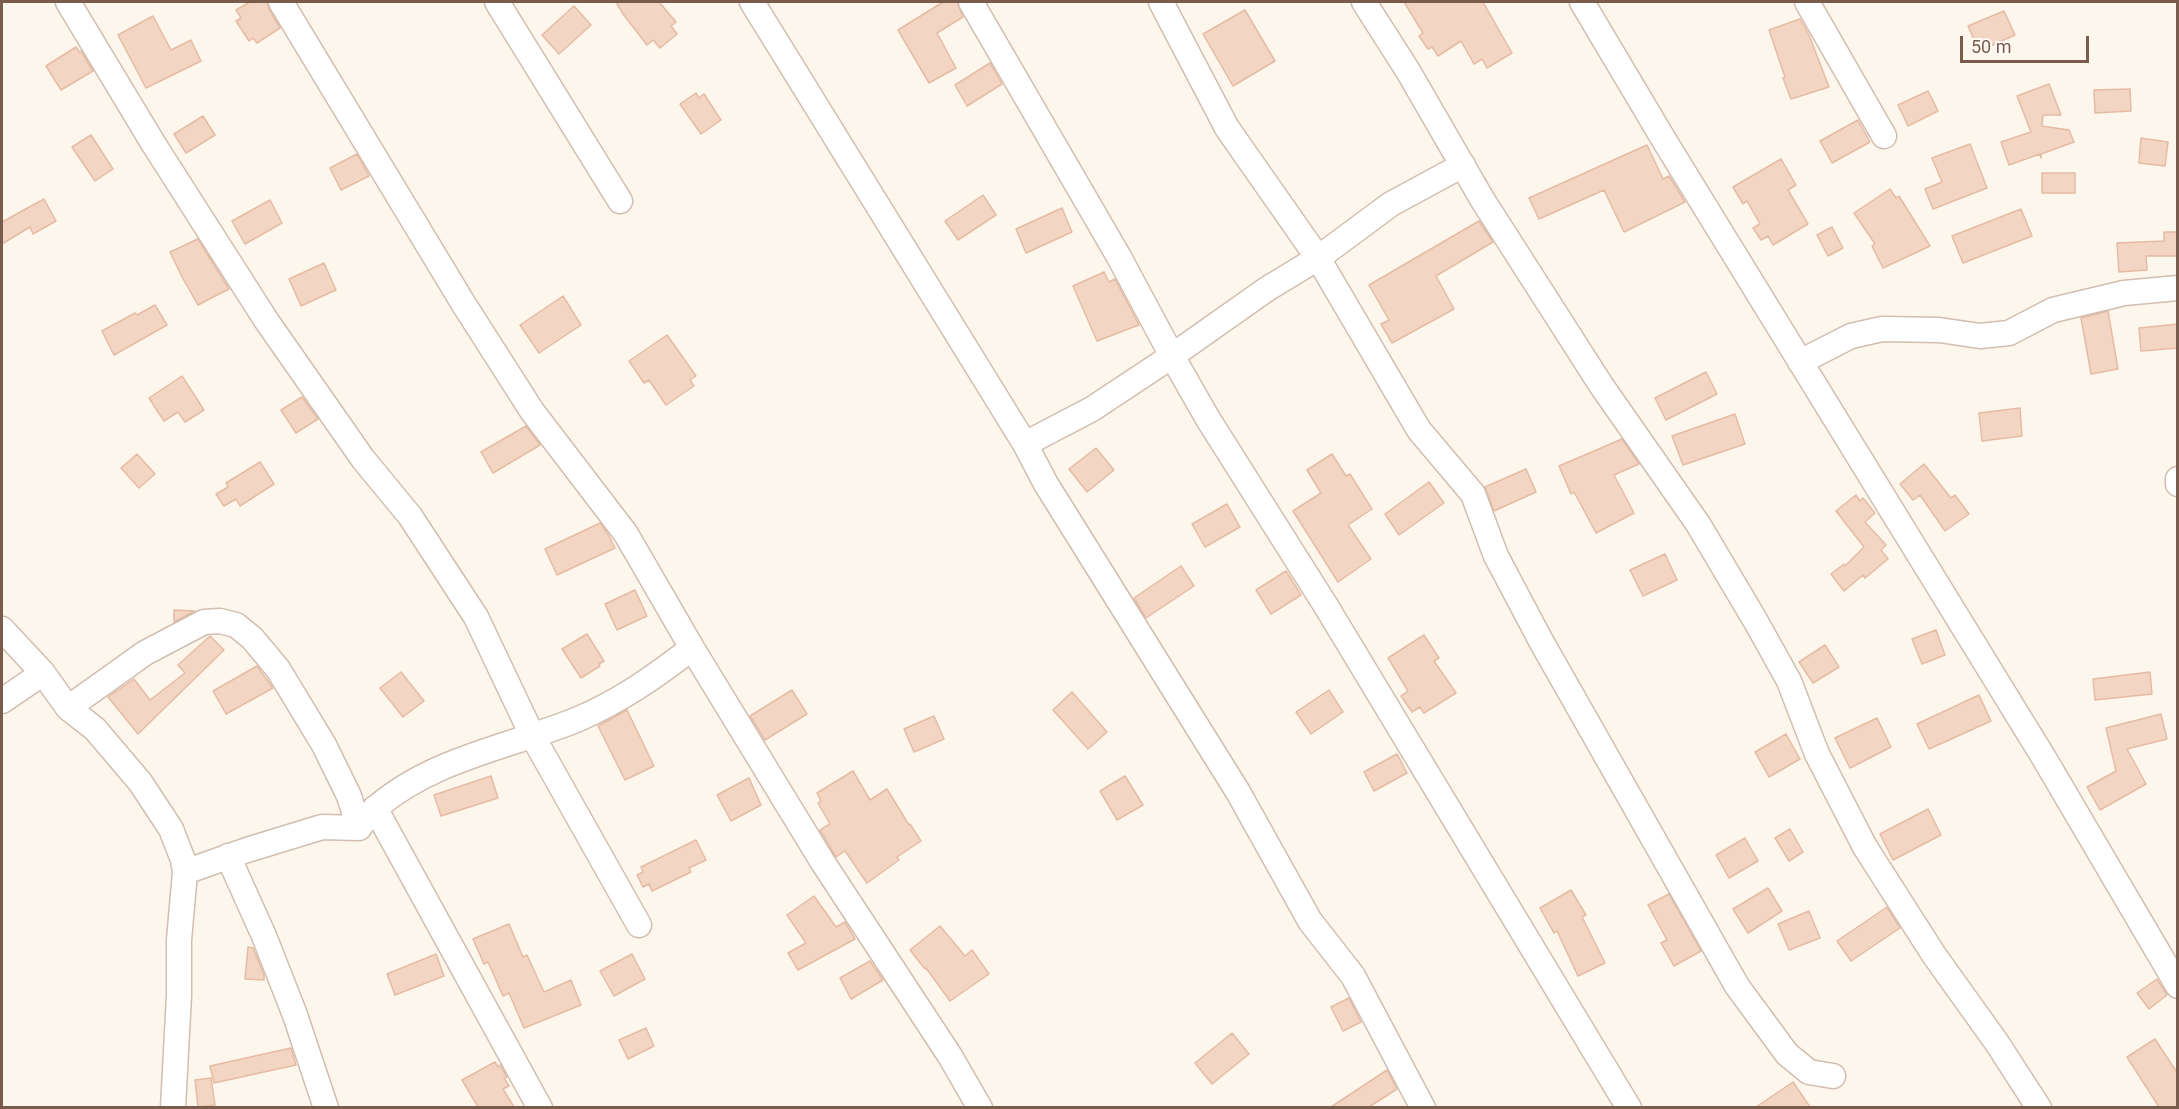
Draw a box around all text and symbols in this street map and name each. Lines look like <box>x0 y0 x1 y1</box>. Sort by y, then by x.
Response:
scale bar <box>1963 24 2092 62</box>
text: 50 m <box>1971 36 2011 57</box>

